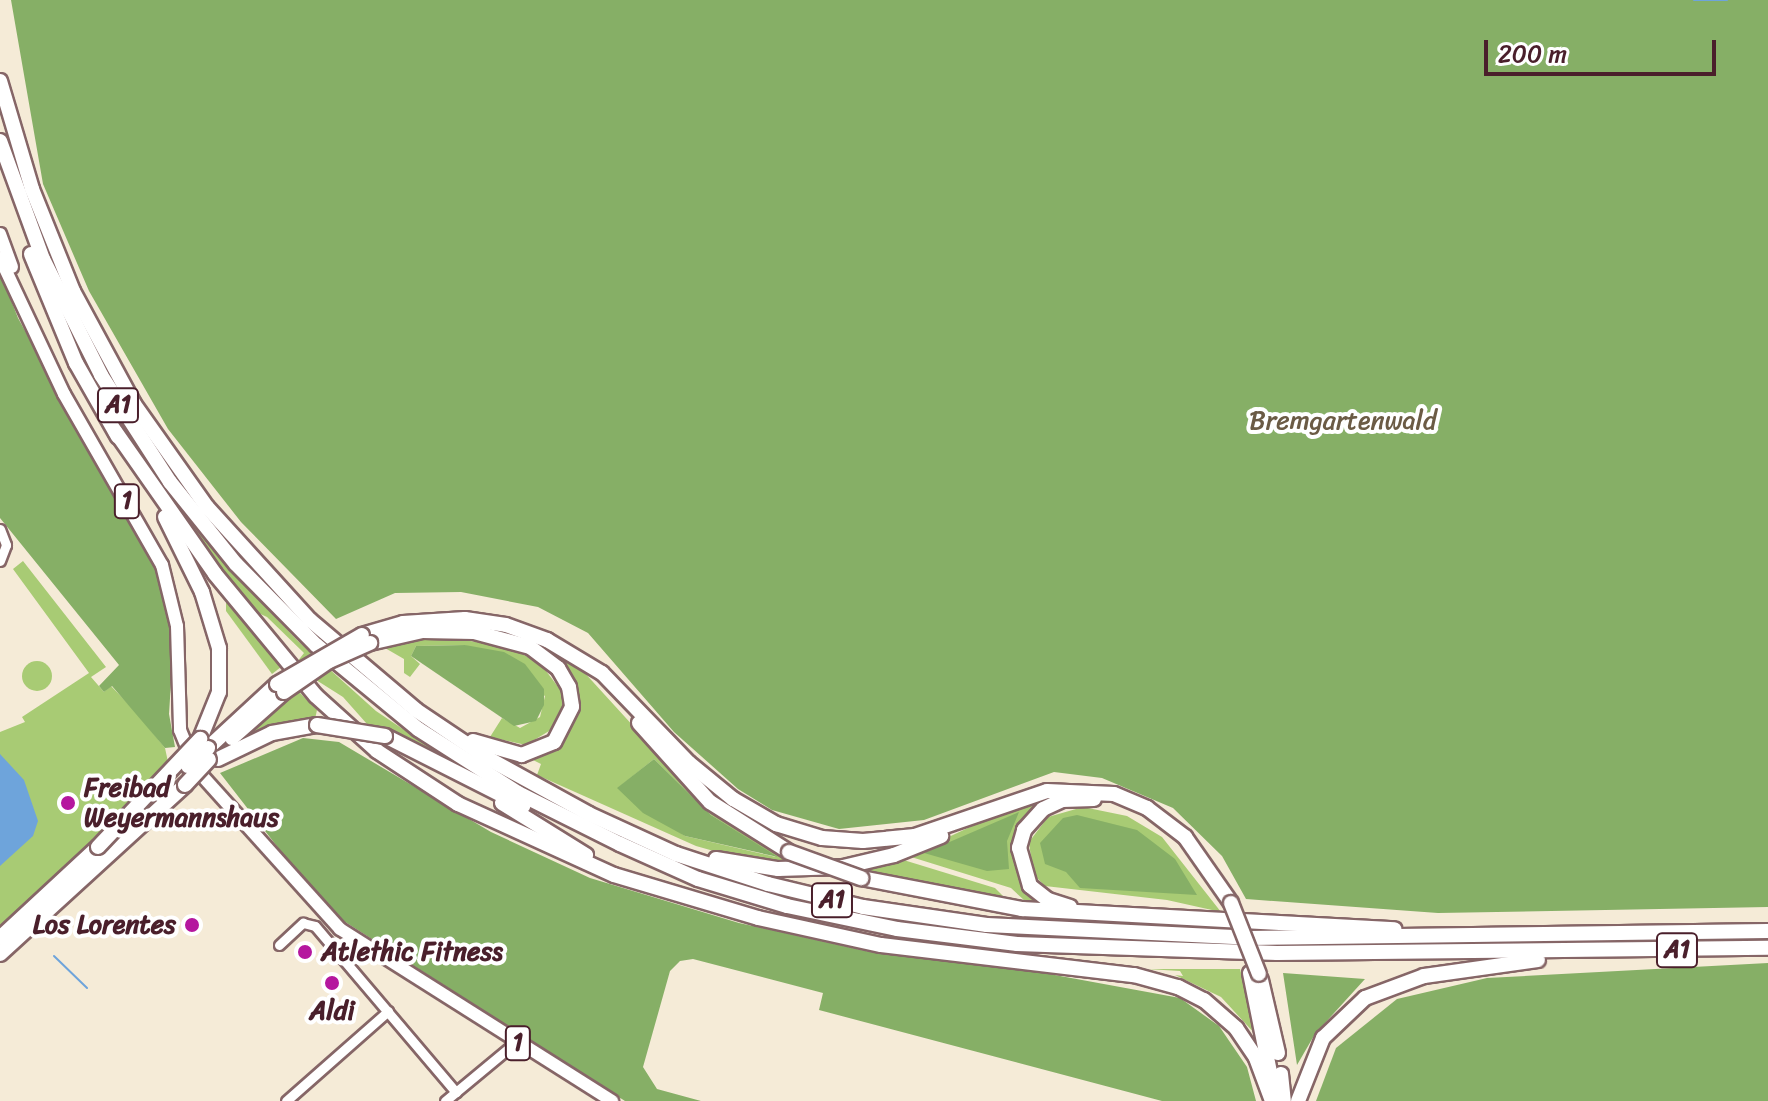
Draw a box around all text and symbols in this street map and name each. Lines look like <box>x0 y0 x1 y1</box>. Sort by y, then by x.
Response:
scale bar <box>1488 24 1720 74</box>
text: 200 m <box>1498 33 1567 75</box>
road number: A1 <box>96 385 140 425</box>
park label: Bremgartenwald <box>1249 405 1437 437</box>
road number: 1 <box>113 481 141 521</box>
place label: Freibad Weyermannshaus <box>84 772 279 834</box>
marker: Freibad Weyermannshaus <box>59 794 77 812</box>
road number: A1 <box>810 880 854 920</box>
place label: Los Lorentes <box>34 909 176 941</box>
marker: Los Lorentes <box>183 916 201 934</box>
road number: A1 <box>1655 930 1699 970</box>
place label: Atlethic Fitness <box>321 936 504 968</box>
marker: Atlethic Fitness <box>296 943 314 961</box>
marker: Aldi <box>323 974 341 992</box>
place label: Aldi <box>309 995 355 1027</box>
road number: 1 <box>504 1023 532 1063</box>

